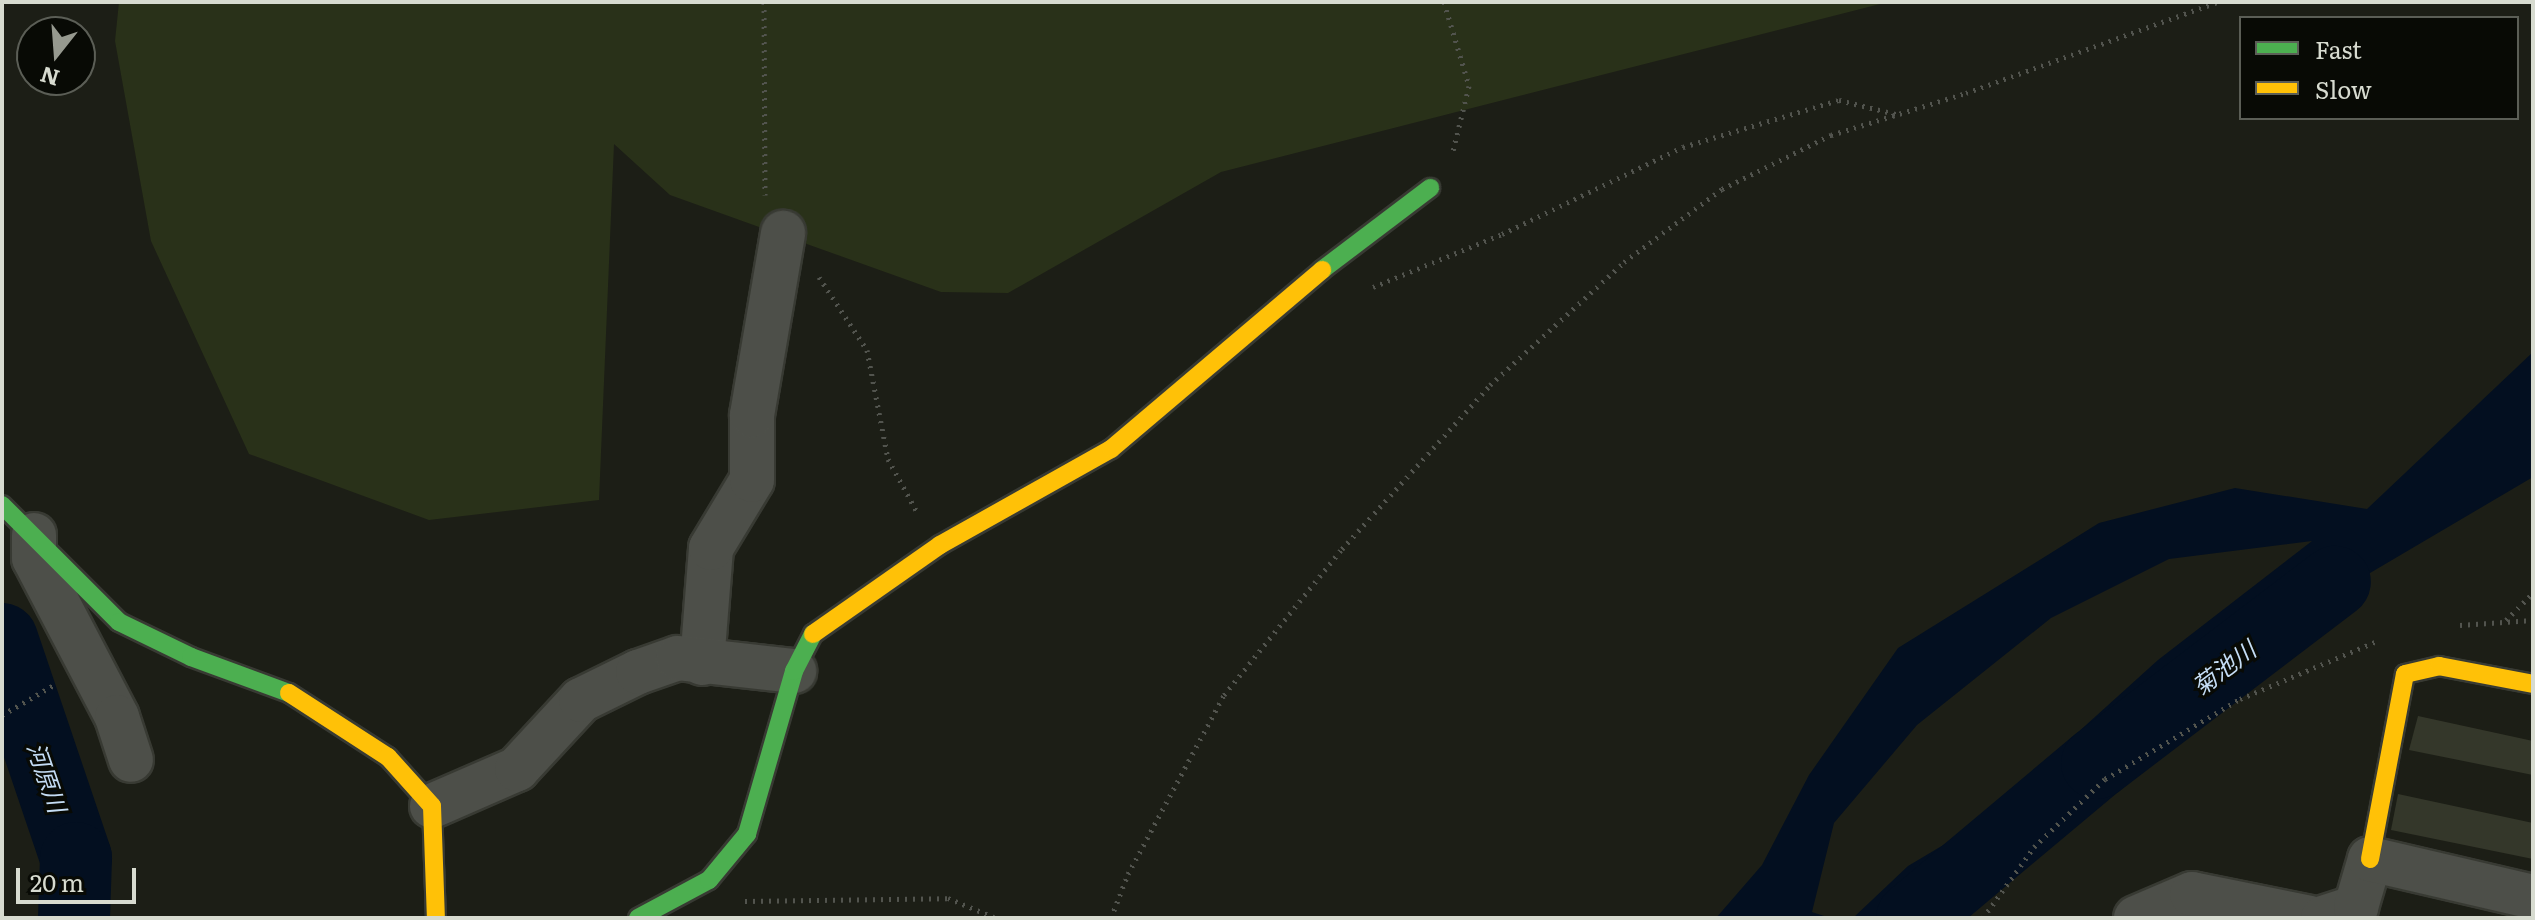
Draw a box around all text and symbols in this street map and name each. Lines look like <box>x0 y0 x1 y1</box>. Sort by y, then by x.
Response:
north arrow <box>16 16 96 96</box>
legend <box>2239 16 2519 120</box>
text: Fast <box>2315 31 2362 66</box>
text: N <box>36 59 63 96</box>
text: Slow <box>2315 71 2372 106</box>
water label: 菊池川 <box>2186 634 2260 700</box>
water label: 河原川 <box>23 738 73 816</box>
scale bar <box>20 852 140 902</box>
text: 20 m <box>30 864 84 899</box>

